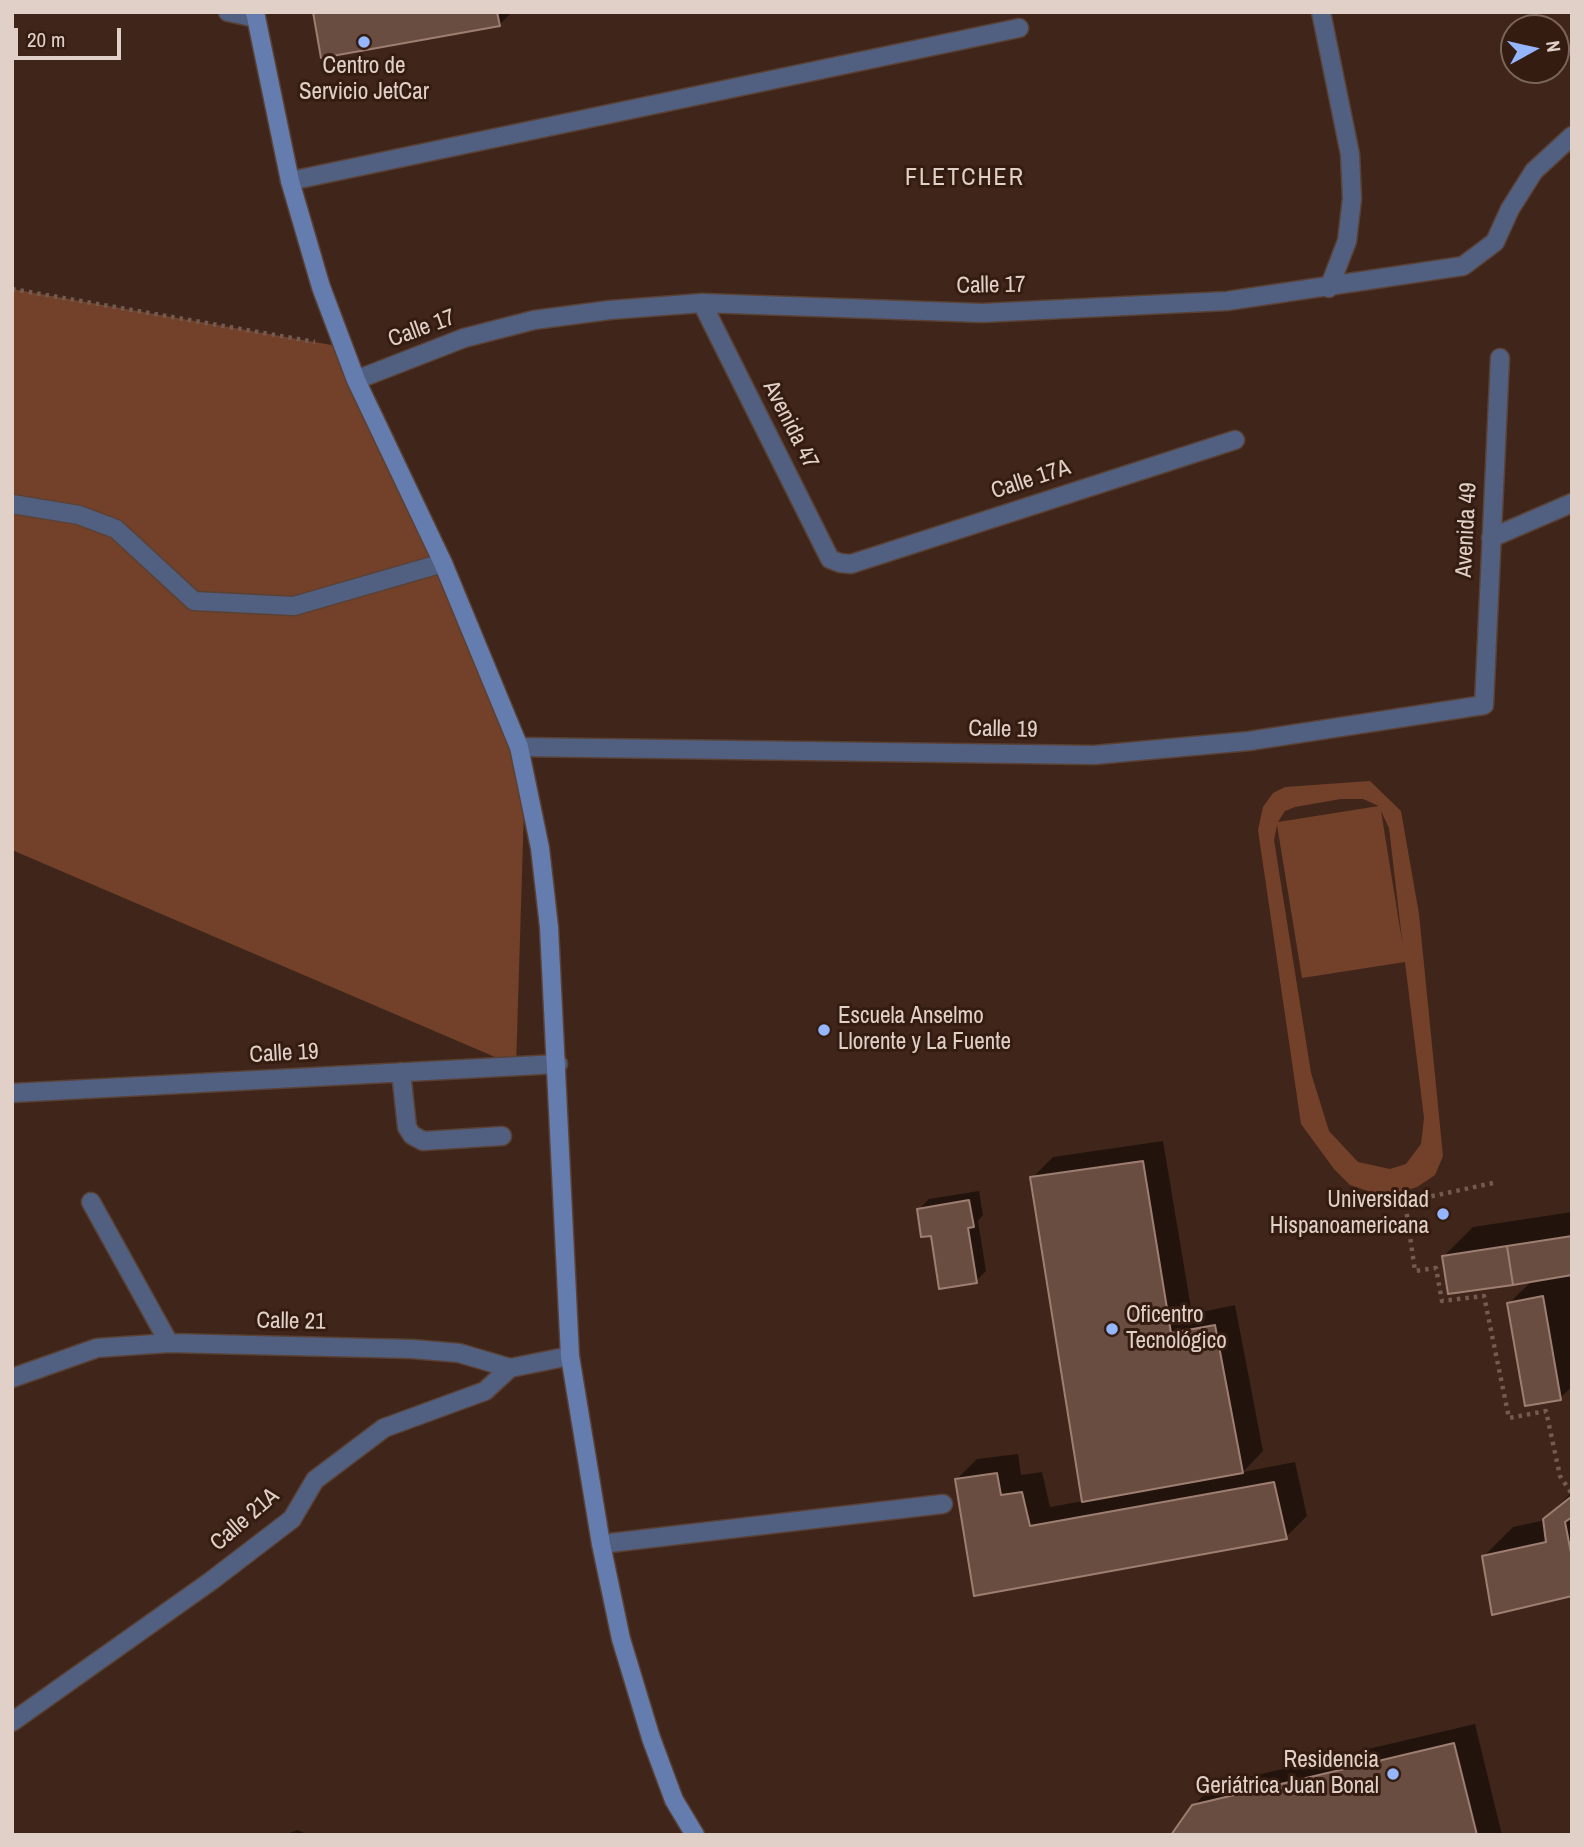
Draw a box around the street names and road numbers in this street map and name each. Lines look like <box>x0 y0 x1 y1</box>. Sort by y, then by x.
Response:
street label: Calle 17 <box>956 272 1026 300</box>
street label: Calle 17 <box>385 304 459 354</box>
street label: Avenida 47 <box>756 376 824 474</box>
street label: Calle 17A <box>988 454 1074 506</box>
street label: Avenida 49 <box>1451 482 1483 578</box>
street label: Calle 19 <box>968 716 1038 744</box>
street label: Calle 19 <box>249 1038 319 1070</box>
street label: Calle 21 <box>256 1308 326 1336</box>
street label: Calle 21A <box>205 1483 285 1557</box>

